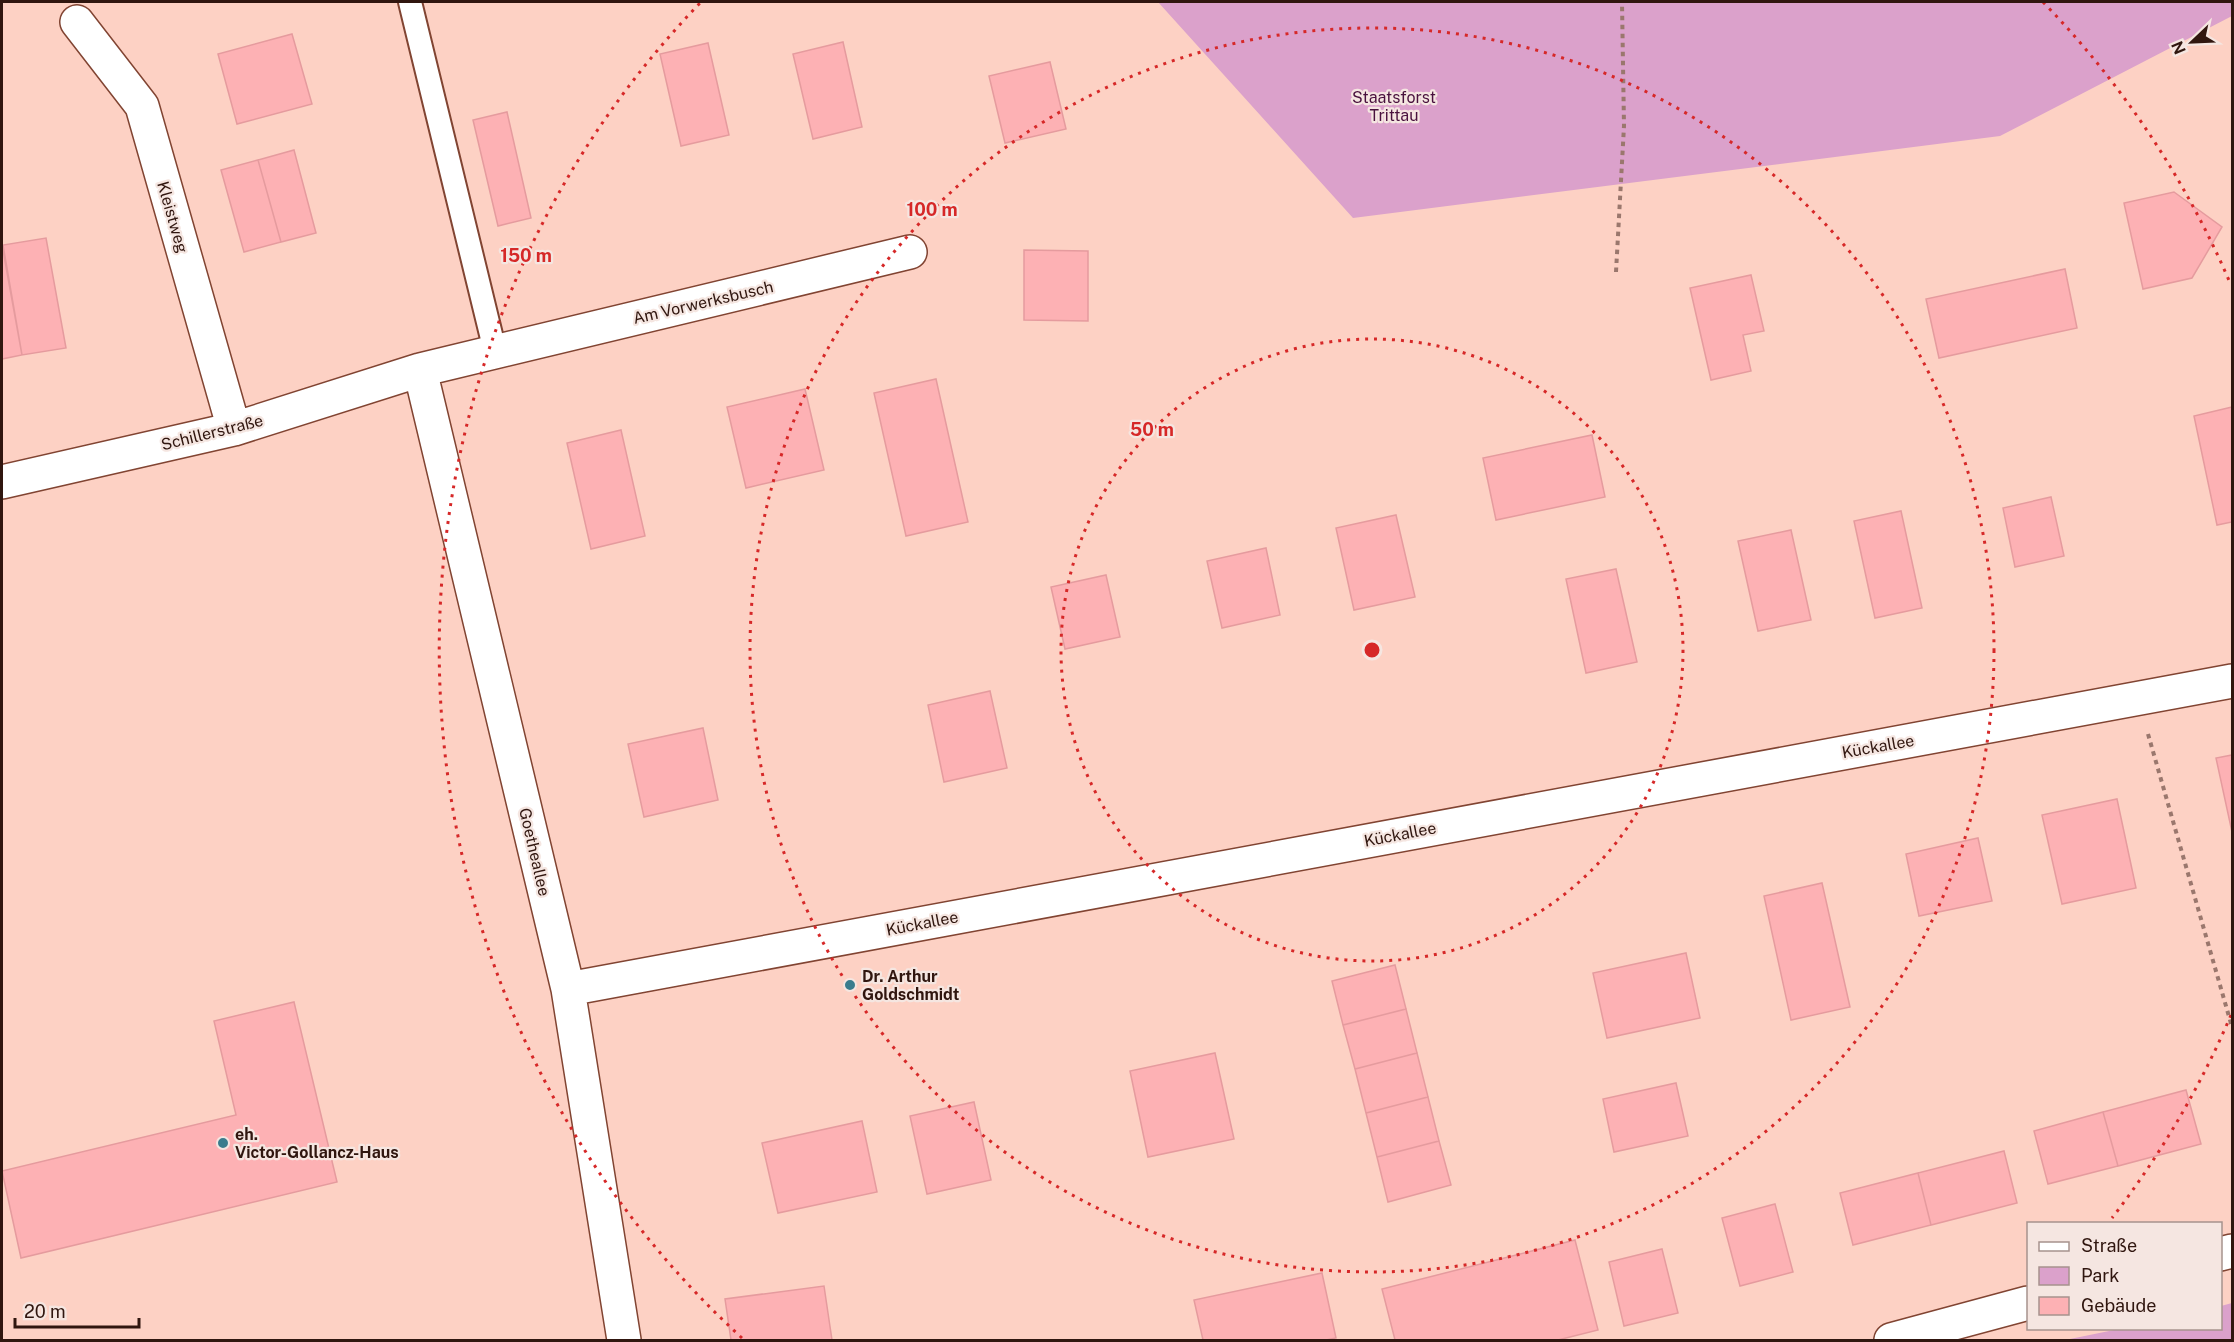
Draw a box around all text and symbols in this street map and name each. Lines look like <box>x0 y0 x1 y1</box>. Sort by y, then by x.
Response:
north arrow <box>2162 12 2222 72</box>
text: N <box>2167 38 2190 57</box>
park label: Staatsforst Trittau <box>1352 88 1436 125</box>
street label: Kleistweg <box>153 179 192 255</box>
text: 100 m <box>906 199 958 220</box>
text: 150 m <box>500 245 552 266</box>
street label: Am Vorwerksbusch <box>631 277 775 328</box>
street label: Schillerstraße <box>159 411 265 454</box>
text: 50 m <box>1130 419 1174 440</box>
centre of rings <box>1362 640 1382 660</box>
street label: Kückallee <box>1840 731 1916 762</box>
street label: Goetheallee <box>515 806 554 898</box>
street label: Kückallee <box>1362 818 1438 851</box>
street label: Kückallee <box>884 907 960 940</box>
place label: Dr. Arthur Goldschmidt <box>862 967 960 1004</box>
marker: Dr. Arthur Goldschmidt <box>843 978 857 992</box>
place label: eh. Victor-Gollancz-Haus <box>235 1125 399 1162</box>
marker: eh. Victor-Gollancz-Haus <box>216 1136 230 1150</box>
legend <box>2027 1222 2222 1330</box>
text: Straße <box>2081 1235 2137 1256</box>
text: Park <box>2081 1265 2119 1286</box>
scale bar <box>15 1291 140 1329</box>
text: Gebäude <box>2081 1295 2156 1316</box>
text: 20 m <box>24 1301 66 1322</box>

